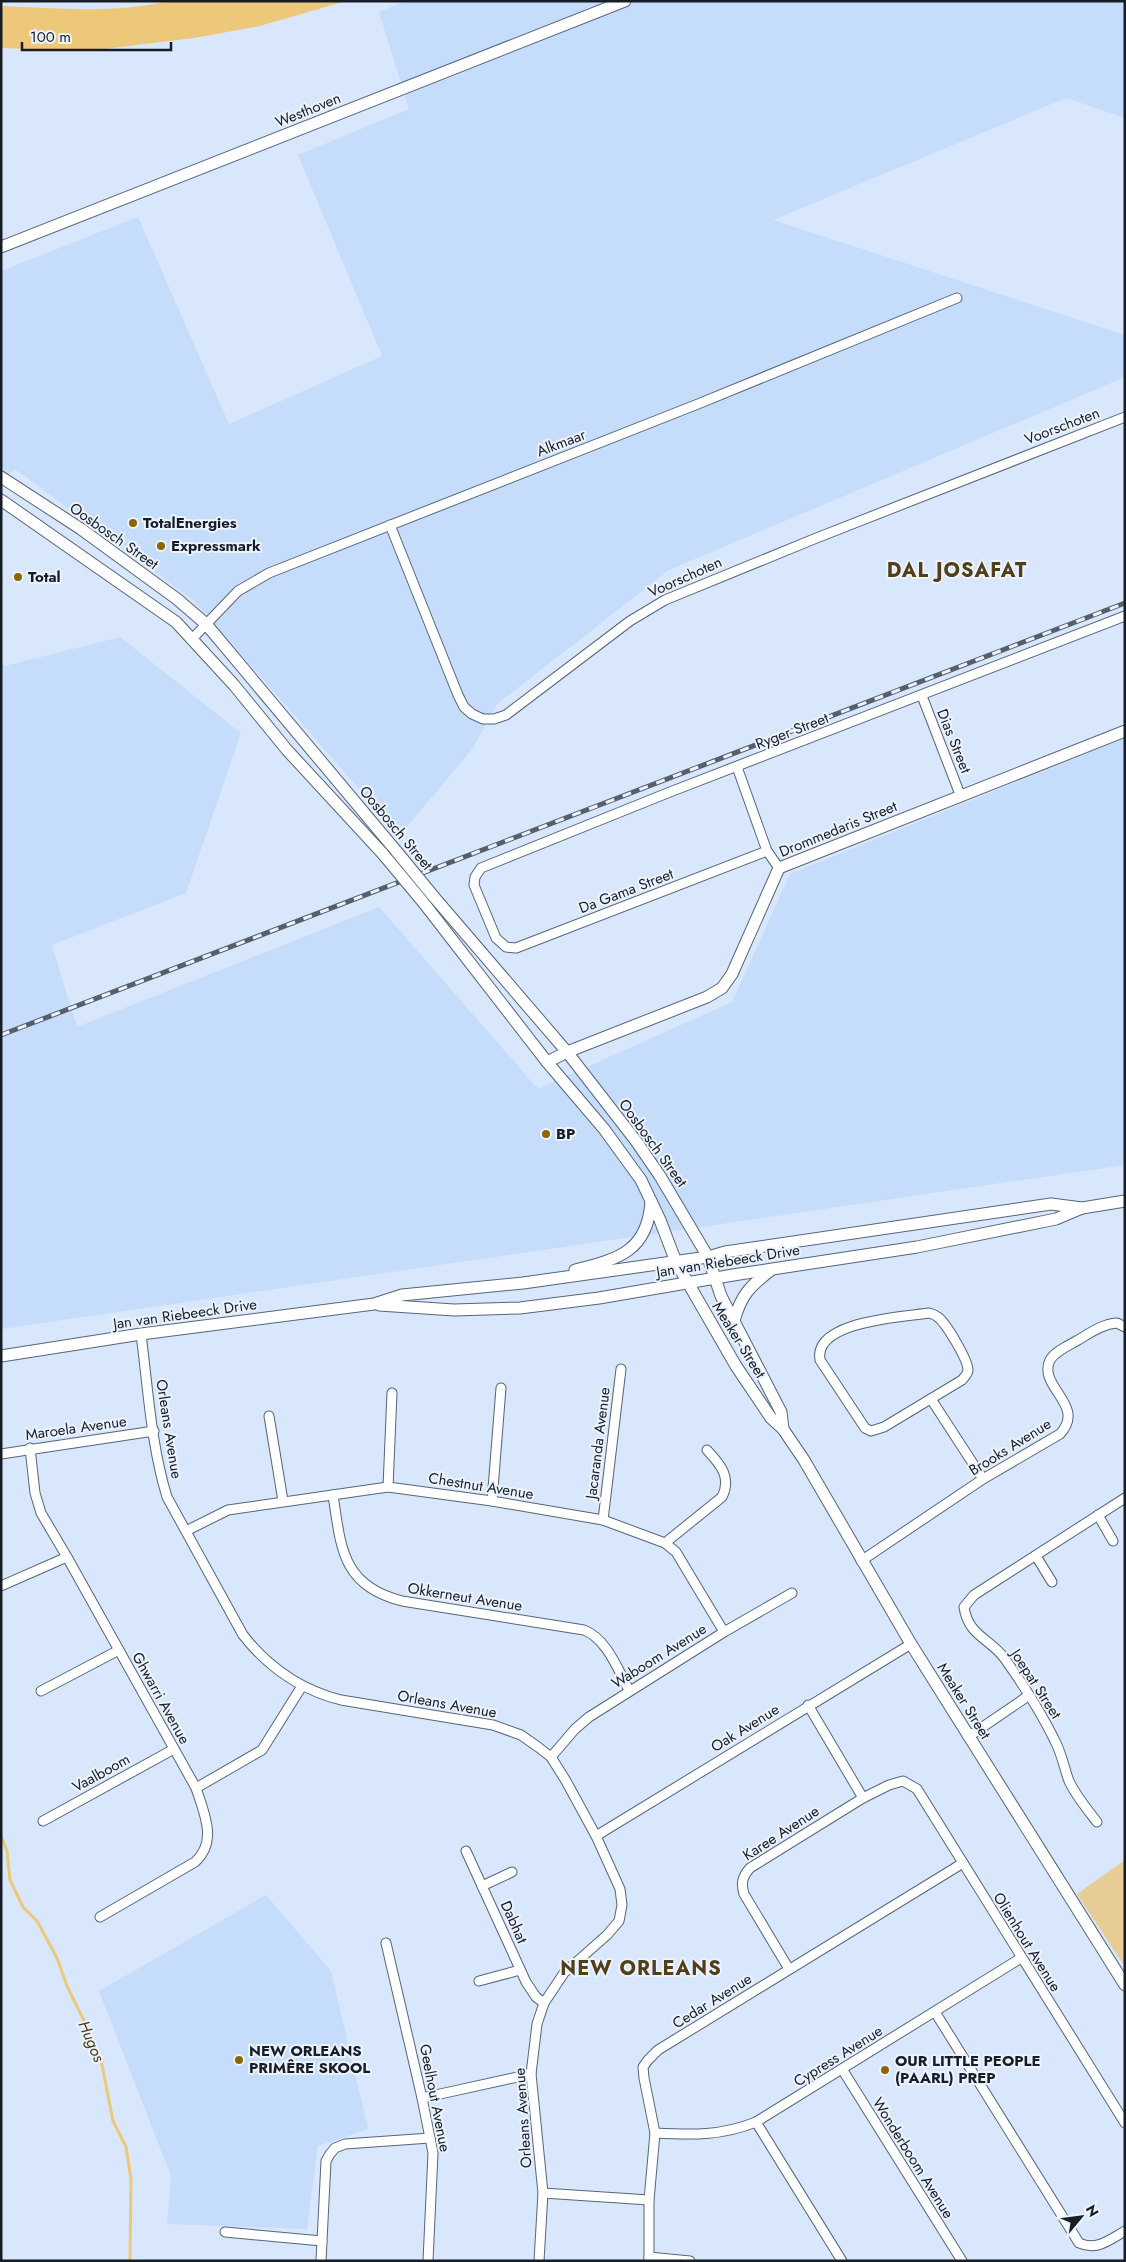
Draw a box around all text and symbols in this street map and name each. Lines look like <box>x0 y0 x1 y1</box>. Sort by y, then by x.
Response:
scale bar <box>22 20 171 52</box>
text: 100 m <box>30 26 71 48</box>
street label: Westhoven <box>272 87 344 133</box>
street label: Voorschoten <box>1021 402 1103 450</box>
street label: Alkmaar <box>533 423 590 462</box>
street label: Oosbosch Street <box>65 497 163 575</box>
place label: TotalEnergies <box>143 512 237 534</box>
marker: TotalEnergies <box>127 517 139 529</box>
place label: Expressmark <box>171 535 261 557</box>
marker: Expressmark <box>155 540 167 552</box>
street label: Voorschoten <box>645 551 725 603</box>
district label: DAL JOSAFAT <box>887 556 1027 585</box>
place label: Total <box>28 566 61 588</box>
marker: Total <box>12 571 24 583</box>
street label: Dias Street <box>931 706 977 777</box>
street label: Ryger Street <box>752 707 832 755</box>
street label: Oosbosch Street <box>354 781 438 875</box>
street label: Drommedaris Street <box>776 795 901 863</box>
street label: Da Gama Street <box>575 863 677 919</box>
street label: Oosbosch Street <box>613 1094 693 1192</box>
place label: BP <box>556 1123 575 1145</box>
marker: BP <box>540 1128 552 1140</box>
street label: Jan van Riebeeck Drive <box>653 1239 802 1284</box>
street label: Jan van Riebeeck Drive <box>110 1293 259 1335</box>
street label: Meaker Street <box>707 1297 771 1383</box>
street label: Orleans Avenue <box>150 1378 188 1481</box>
street label: Jacaranda Avenue <box>580 1386 616 1502</box>
street label: Maroela Avenue <box>24 1410 128 1446</box>
street label: Brooks Avenue <box>965 1413 1056 1481</box>
street label: Chestnut Avenue <box>427 1467 535 1505</box>
street label: Okkerneut Avenue <box>406 1577 524 1617</box>
street label: Waboom Avenue <box>607 1618 711 1694</box>
street label: Joepat Street <box>1004 1643 1067 1724</box>
street label: Ghwarri Avenue <box>127 1648 196 1748</box>
street label: Meaker Street <box>932 1658 996 1744</box>
street label: Orleans Avenue <box>396 1684 499 1724</box>
street label: Oak Avenue <box>707 1698 784 1758</box>
street label: Vaalboom <box>68 1748 134 1798</box>
street label: Karee Avenue <box>738 1800 824 1866</box>
street label: Olienhout Avenue <box>988 1888 1067 1996</box>
street label: Dabhat <box>495 1897 533 1947</box>
district label: NEW ORLEANS <box>560 1954 722 1983</box>
street label: Cedar Avenue <box>668 1968 756 2034</box>
water label: Hugos <box>73 2017 111 2066</box>
street label: Cypress Avenue <box>789 2020 887 2092</box>
place label: NEW ORLEANS PRIMÊRE SKOOL <box>249 2040 370 2079</box>
street label: Geelhout Avenue <box>414 2042 456 2154</box>
place label: OUR LITTLE PEOPLE (PAARL) PREP <box>895 2050 1041 2089</box>
marker: NEW ORLEANS PRIMÊRE SKOOL <box>233 2054 245 2066</box>
marker: OUR LITTLE PEOPLE (PAARL) PREP <box>879 2064 891 2076</box>
street label: Orleans Avenue <box>509 2067 537 2169</box>
street label: Wonderboom Avenue <box>867 2093 959 2223</box>
north arrow <box>1056 2192 1106 2242</box>
text: N <box>1081 2201 1104 2220</box>

